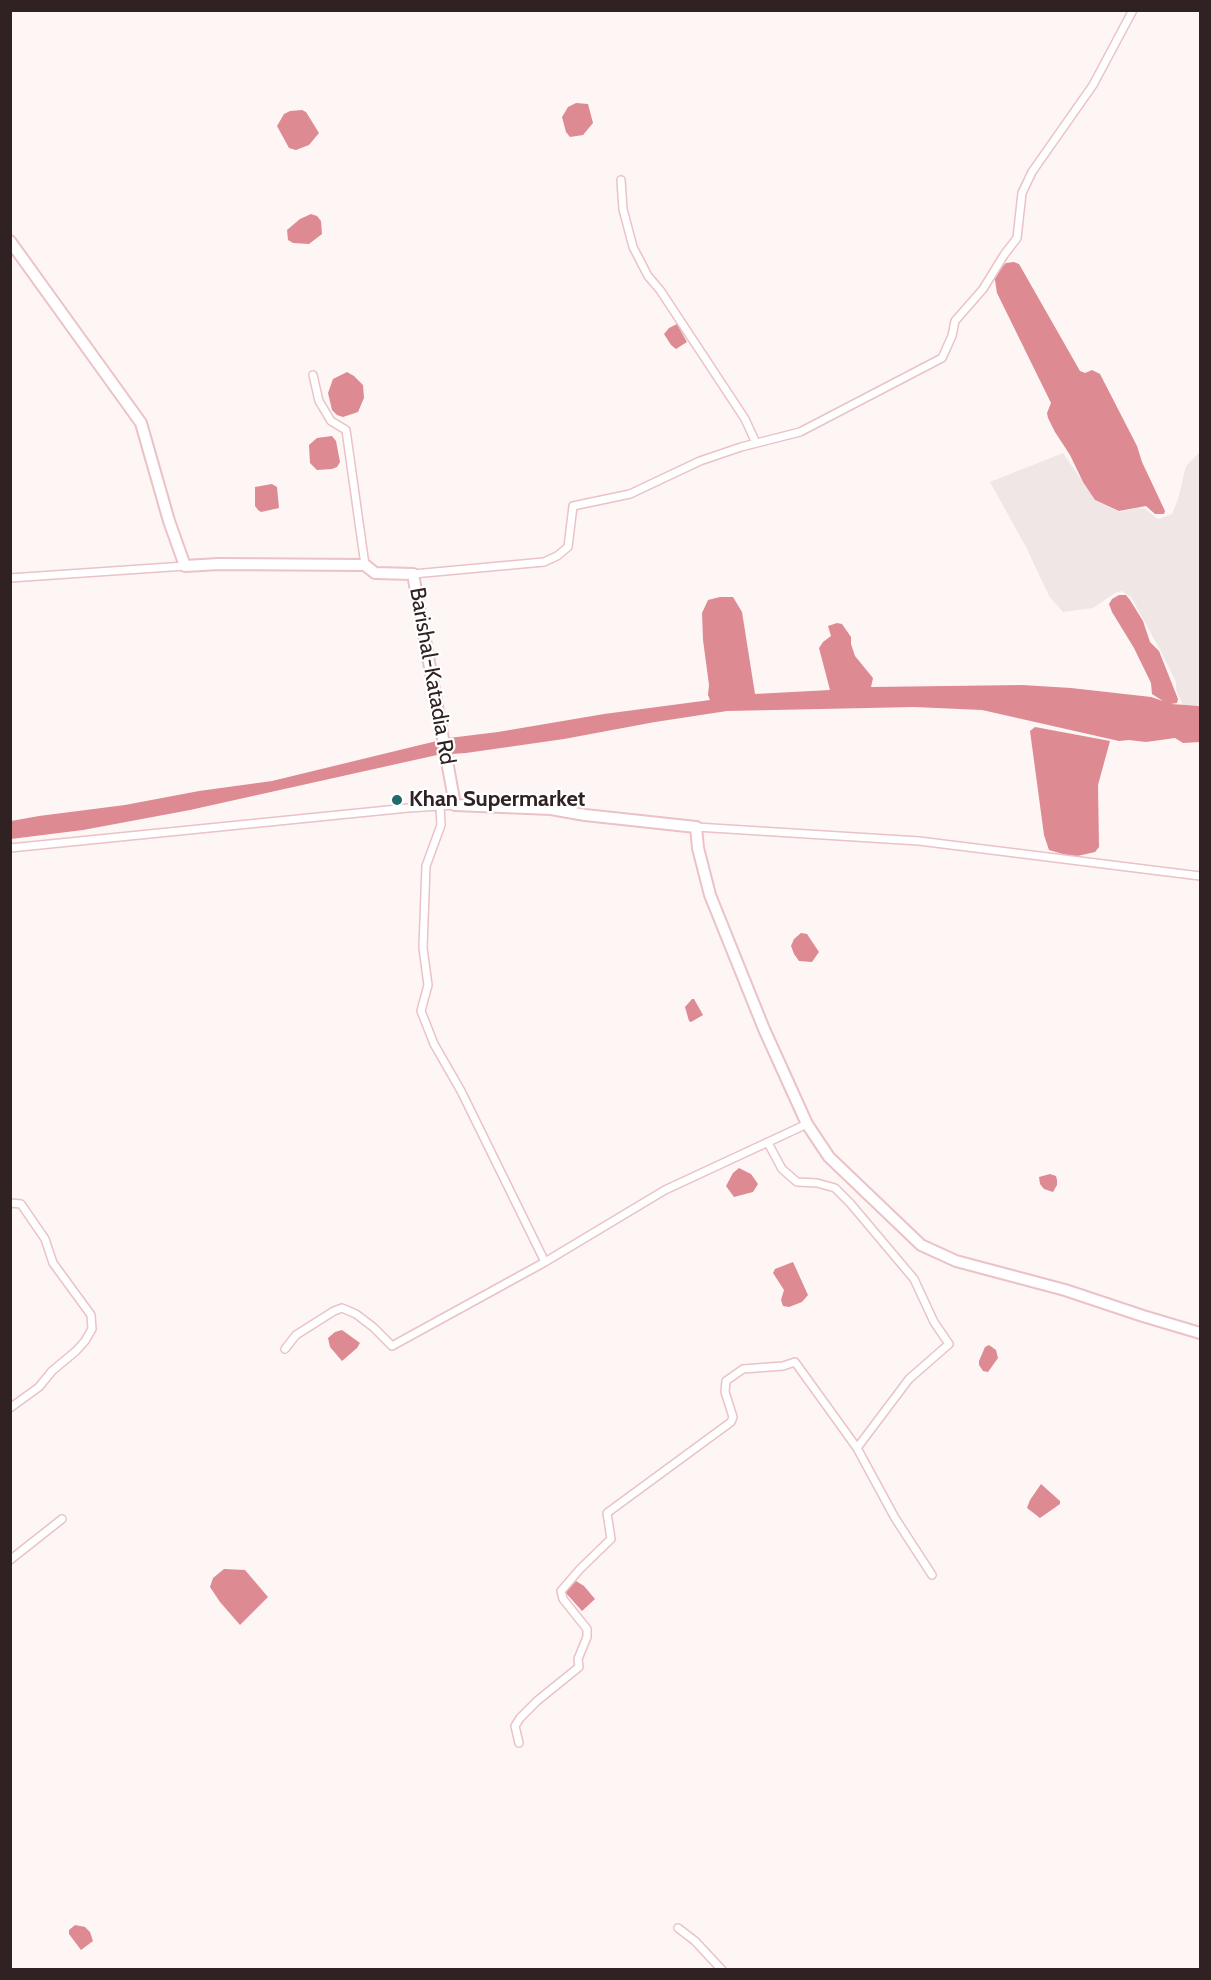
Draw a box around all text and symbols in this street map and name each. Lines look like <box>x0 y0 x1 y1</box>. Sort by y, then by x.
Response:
street label: Barishal-Katadia Rd <box>403 585 461 767</box>
place label: Khan Supermarket <box>409 787 585 813</box>
marker: Khan Supermarket <box>390 793 404 807</box>

